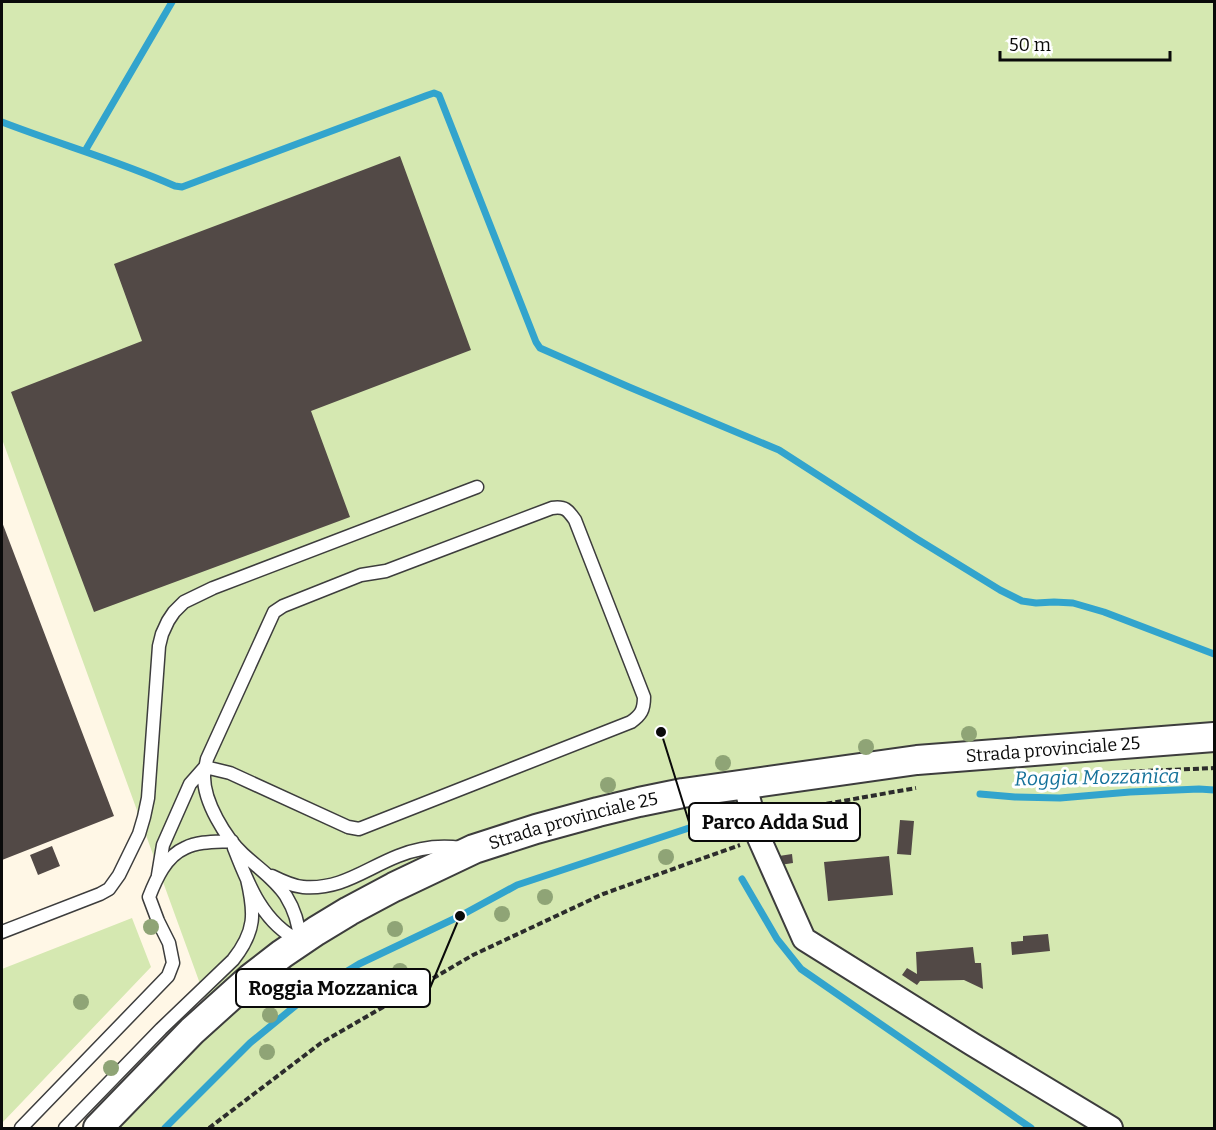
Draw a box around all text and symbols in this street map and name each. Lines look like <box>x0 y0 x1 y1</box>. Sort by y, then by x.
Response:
scale bar <box>1000 24 1170 62</box>
text: 50 m <box>1009 34 1051 56</box>
street label: Strada provinciale 25 <box>965 732 1141 767</box>
water label: Roggia Mozzanica <box>1014 764 1180 790</box>
street label: Strada provinciale 25 <box>486 787 660 855</box>
callout: Parco Adda Sud <box>689 803 860 841</box>
text: Parco Adda Sud <box>702 810 848 834</box>
callout: Roggia Mozzanica <box>236 969 430 1007</box>
text: Roggia Mozzanica <box>248 976 418 1000</box>

